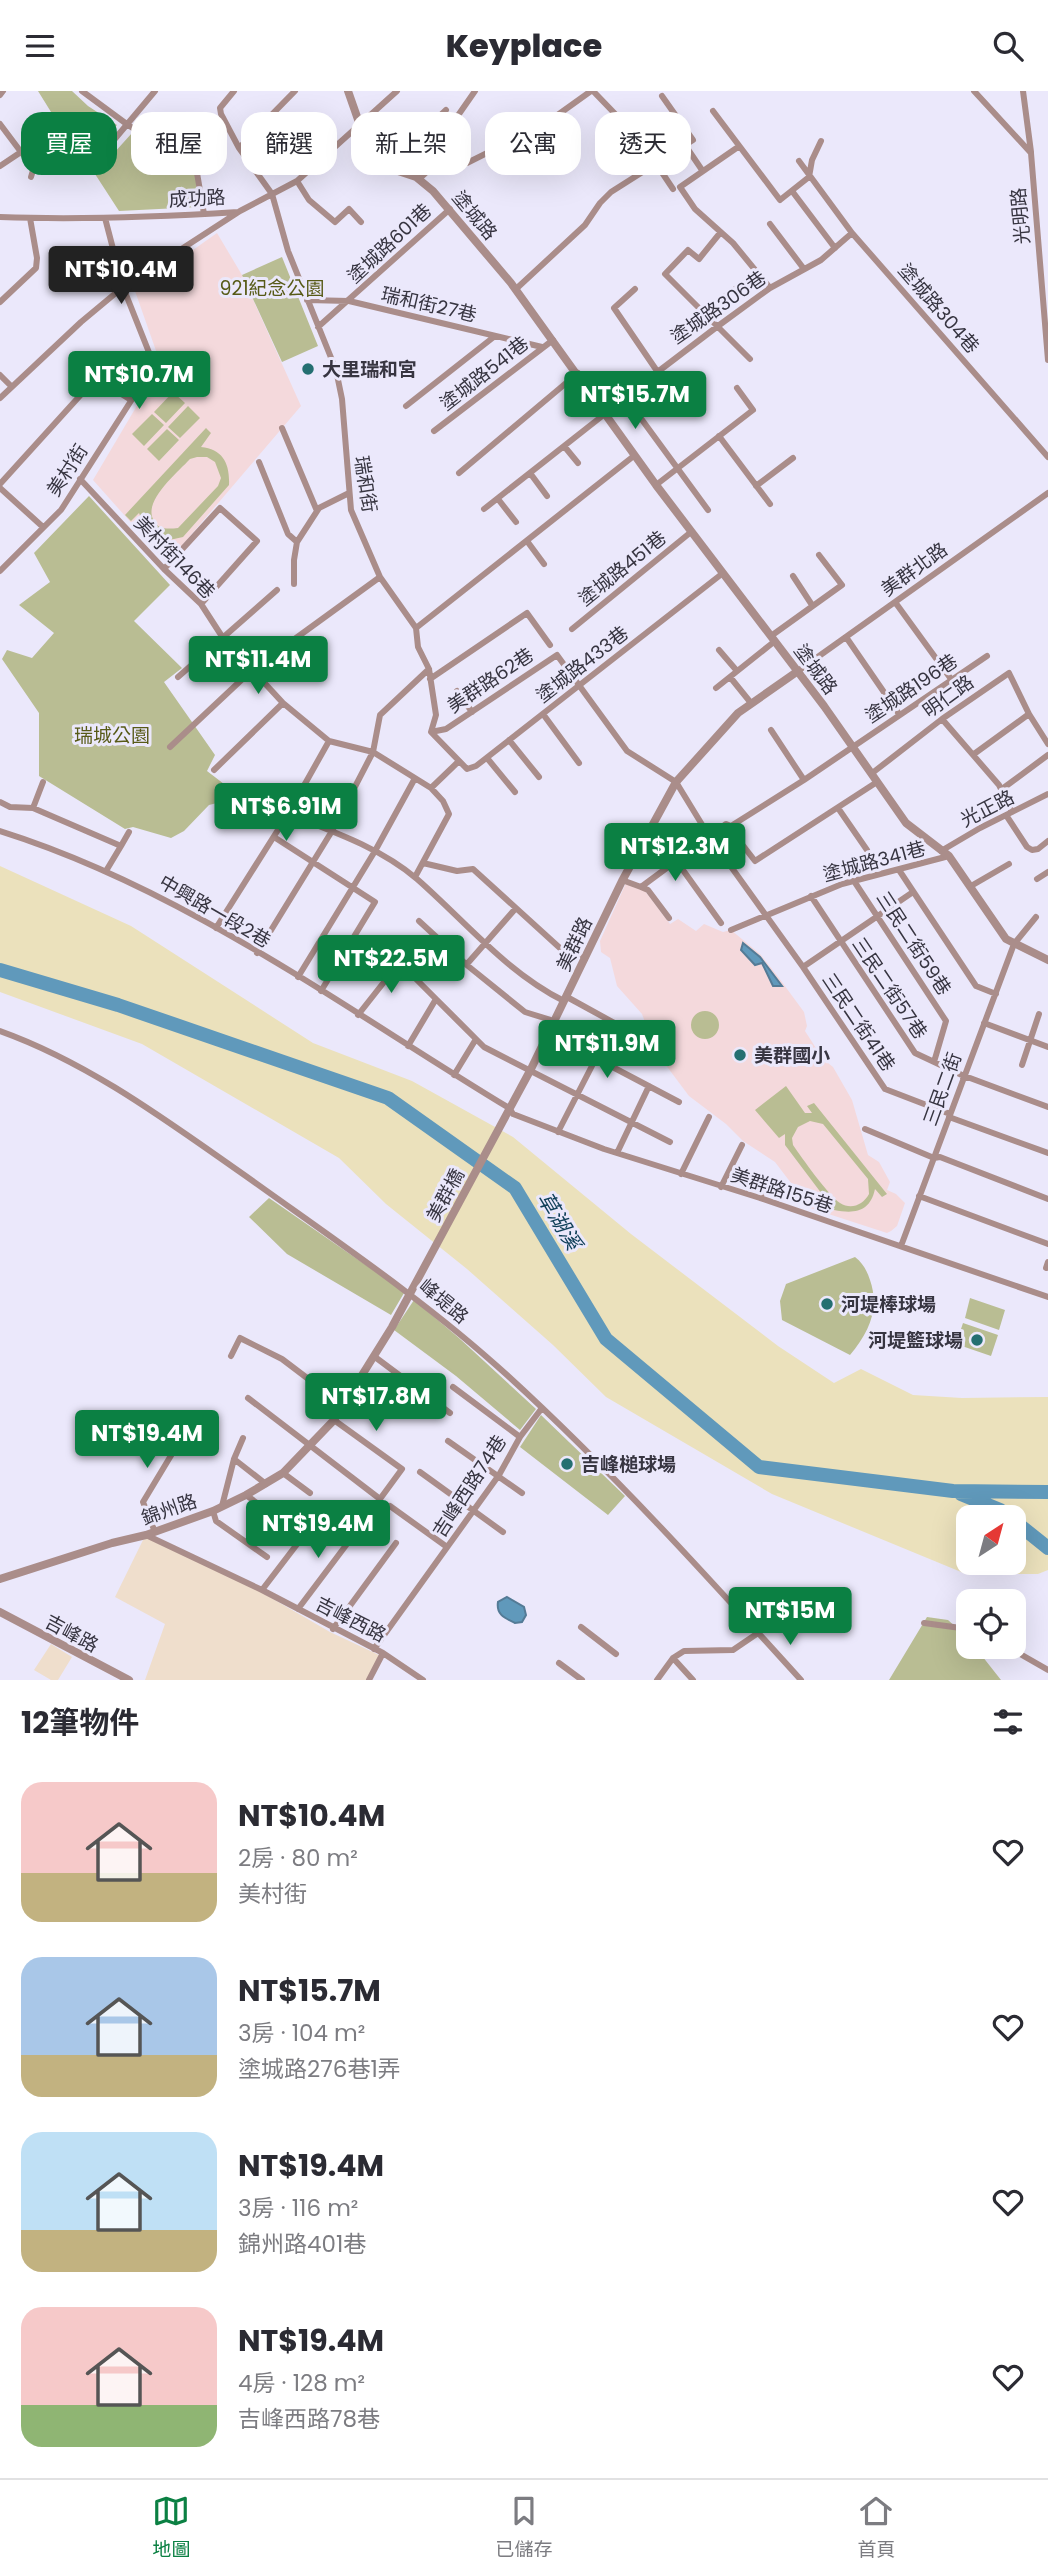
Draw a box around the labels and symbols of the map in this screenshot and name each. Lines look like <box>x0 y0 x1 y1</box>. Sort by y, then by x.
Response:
street label: 成功路 <box>168 184 226 213</box>
street label: 塗城路 <box>446 185 503 246</box>
street label: 光明路 <box>1005 186 1036 246</box>
street label: 塗城路601巷 <box>341 197 437 289</box>
pin: NT$10.4M <box>49 247 193 306</box>
street label: 塗城路304巷 <box>892 258 985 359</box>
street label: 塗城路306巷 <box>665 264 772 350</box>
park label: 921紀念公園 <box>220 275 324 302</box>
street label: 瑞和街27巷 <box>378 280 479 329</box>
street label: 塗城路541巷 <box>434 330 534 417</box>
pin: NT$10.7M <box>67 351 211 411</box>
place label: 大里瑞和宮 <box>322 356 417 383</box>
marker: 大里瑞和宮 <box>300 361 316 377</box>
pin: NT$15.7M <box>563 371 707 431</box>
street label: 美村街 <box>41 439 94 502</box>
street label: 瑞和街 <box>348 454 383 514</box>
street label: 美村街146巷 <box>128 510 221 605</box>
street label: 塗城路451巷 <box>573 525 672 612</box>
street label: 美群北路 <box>876 536 953 603</box>
street label: 塗城路433巷 <box>531 620 634 709</box>
pin: NT$11.4M <box>186 637 330 696</box>
street label: 塗城路 <box>788 638 844 700</box>
street label: 美群路62巷 <box>442 642 539 719</box>
street label: 塗城路196巷 <box>860 648 963 729</box>
street label: 明仁路 <box>917 669 979 724</box>
park label: 瑞城公園 <box>74 722 150 749</box>
pin: NT$6.91M <box>214 783 358 843</box>
street label: 光正路 <box>956 783 1019 833</box>
pin: NT$12.3M <box>603 823 747 883</box>
street label: 塗城路341巷 <box>820 835 928 888</box>
street label: 中興路一段2巷 <box>154 869 276 954</box>
street label: 三民二街59巷 <box>870 886 957 1000</box>
street label: 美群路 <box>550 913 599 976</box>
street label: 三民二街57巷 <box>846 932 934 1044</box>
pin: NT$22.5M <box>319 935 463 995</box>
street label: 三民二街41巷 <box>816 968 901 1077</box>
pin: NT$11.9M <box>535 1021 679 1080</box>
place label: 美群國小 <box>754 1042 830 1069</box>
marker: 美群國小 <box>732 1047 748 1063</box>
street label: 三民二街 <box>917 1049 968 1130</box>
street label: 美群路155巷 <box>727 1161 836 1220</box>
street label: 美群橋 <box>420 1164 471 1227</box>
water label: 草湖溪 <box>531 1186 590 1258</box>
street label: 峰堤路 <box>413 1273 474 1330</box>
place label: 河堤棒球場 <box>841 1291 936 1318</box>
marker: 河堤棒球場 <box>819 1296 835 1312</box>
place label: 河堤籃球場 <box>868 1327 963 1354</box>
marker: 河堤籃球場 <box>969 1332 985 1348</box>
pin: NT$17.8M <box>304 1373 448 1433</box>
pin: NT$19.4M <box>75 1411 219 1470</box>
street label: 吉峰西路74巷 <box>426 1430 513 1543</box>
place label: 吉峰槌球場 <box>581 1451 676 1478</box>
marker: 吉峰槌球場 <box>559 1456 575 1472</box>
street label: 錦州路 <box>138 1487 201 1532</box>
pin: NT$19.4M <box>246 1501 390 1560</box>
north arrow <box>956 1505 1026 1575</box>
pin: NT$15M <box>733 1587 847 1647</box>
street label: 吉峰西路 <box>311 1590 391 1649</box>
street label: 吉峰路 <box>40 1608 103 1659</box>

